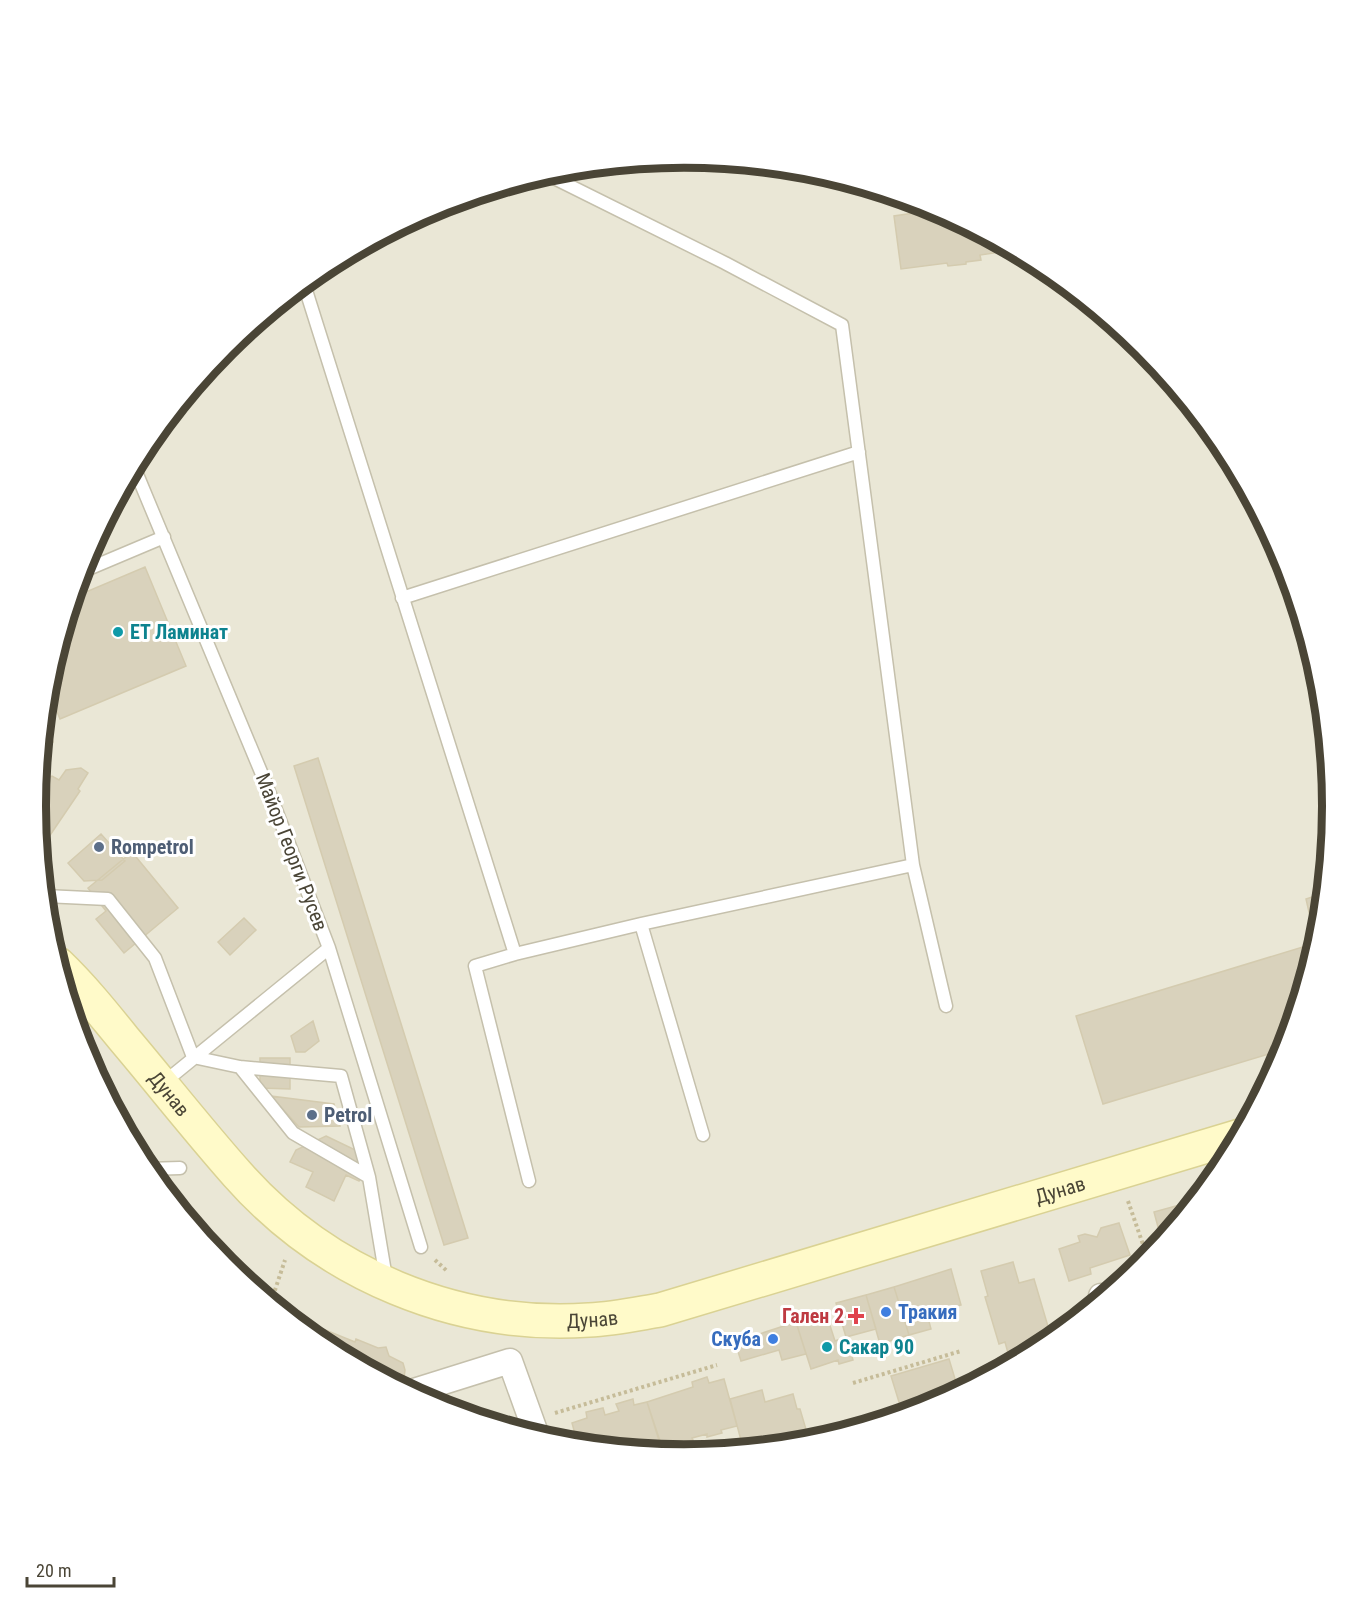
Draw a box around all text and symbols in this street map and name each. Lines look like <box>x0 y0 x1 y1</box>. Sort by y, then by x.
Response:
place label: ЕТ Ламинат <box>130 620 228 644</box>
marker: ЕТ Ламинат <box>111 625 125 639</box>
street label: Майор Георги Русев <box>251 770 333 934</box>
place label: Rompetrol <box>111 835 194 859</box>
marker: Rompetrol <box>92 840 106 854</box>
street label: Дунав <box>144 1066 195 1121</box>
place label: Petrol <box>324 1103 372 1127</box>
marker: Petrol <box>305 1108 319 1122</box>
street label: Дунав <box>1032 1171 1088 1209</box>
place label: Тракия <box>898 1300 957 1324</box>
place label: Гален 2 <box>782 1304 844 1328</box>
street label: Дунав <box>566 1305 620 1333</box>
marker: Тракия <box>879 1305 893 1319</box>
marker: Гален 2 <box>849 1309 863 1323</box>
place label: Скуба <box>711 1327 761 1351</box>
marker: Скуба <box>766 1332 780 1346</box>
place label: Сакар 90 <box>839 1335 914 1359</box>
marker: Сакар 90 <box>820 1340 834 1354</box>
scale bar <box>27 1550 114 1588</box>
text: 20 m <box>36 1560 71 1581</box>

